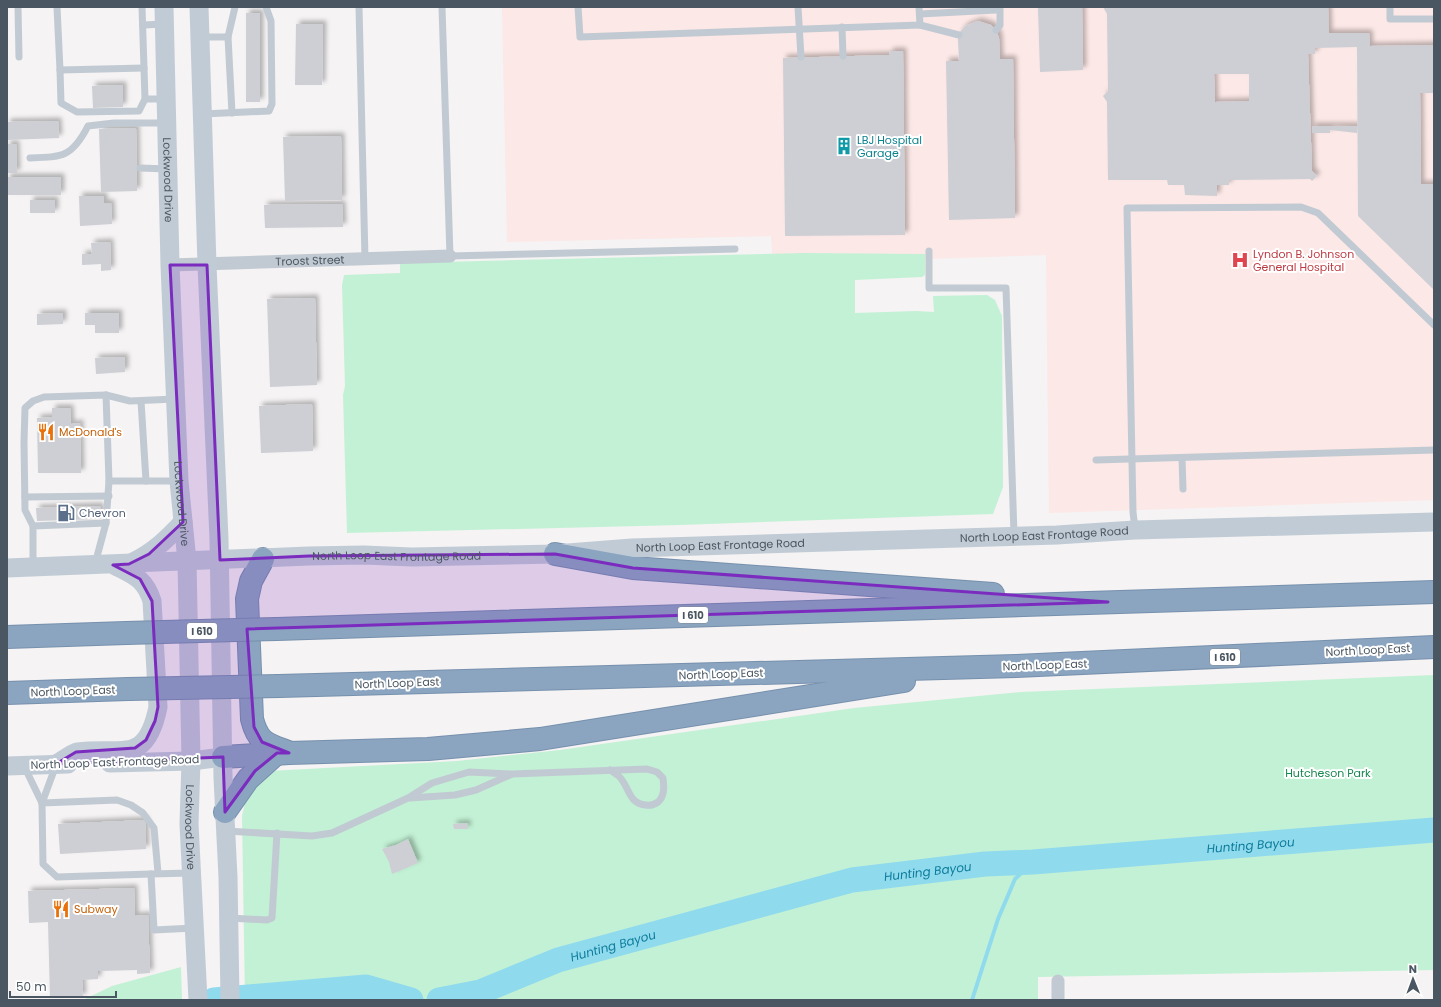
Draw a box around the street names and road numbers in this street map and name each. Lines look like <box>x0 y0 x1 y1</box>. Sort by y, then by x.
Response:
street label: Lockwood Drive <box>159 137 177 223</box>
street label: Troost Street <box>275 251 345 270</box>
street label: Lockwood Drive <box>170 461 193 547</box>
street label: North Loop East Frontage Road <box>960 522 1129 546</box>
street label: North Loop East Frontage Road <box>636 535 805 556</box>
street label: North Loop East Frontage Road <box>312 547 481 565</box>
road number: I 610 <box>678 607 708 623</box>
road number: I 610 <box>187 623 217 639</box>
street label: North Loop East <box>1325 640 1411 660</box>
road number: I 610 <box>1210 649 1240 665</box>
street label: North Loop East <box>1002 656 1088 674</box>
street label: North Loop East <box>678 665 764 683</box>
street label: North Loop East <box>354 674 440 692</box>
street label: North Loop East <box>30 682 116 700</box>
street label: North Loop East Frontage Road <box>30 751 200 773</box>
street label: Lockwood Drive <box>181 784 199 870</box>

